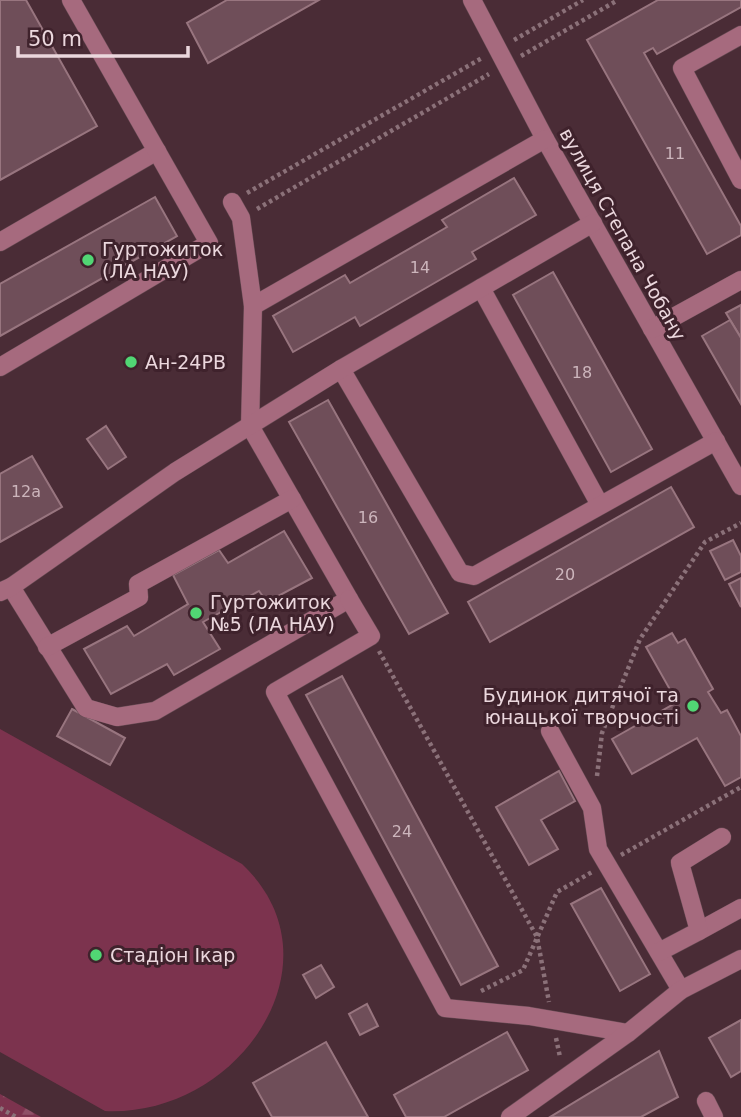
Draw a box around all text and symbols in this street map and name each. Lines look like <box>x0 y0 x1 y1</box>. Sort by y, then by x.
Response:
scale bar <box>18 14 187 58</box>
text: 50 m <box>28 27 82 51</box>
street label: вулиця Степана Чобану <box>555 124 691 344</box>
house number: 11 <box>665 144 685 163</box>
place label: Гуртожиток (ЛА НАУ) <box>102 238 223 282</box>
marker: Гуртожиток (ЛА НАУ) <box>80 252 96 268</box>
house number: 14 <box>410 258 430 277</box>
place label: Ан-24РВ <box>145 351 226 373</box>
marker: Ан-24РВ <box>123 354 139 370</box>
house number: 18 <box>572 363 592 382</box>
house number: 12а <box>11 482 41 501</box>
house number: 16 <box>358 508 378 527</box>
house number: 20 <box>555 565 575 584</box>
place label: Гуртожиток №5 (ЛА НАУ) <box>210 591 335 635</box>
marker: Гуртожиток №5 (ЛА НАУ) <box>188 605 204 621</box>
place label: Будинок дитячої та юнацької творчості <box>483 684 679 728</box>
marker: Будинок дитячої та юнацької творчості <box>685 698 701 714</box>
house number: 24 <box>392 822 412 841</box>
place label: Стадіон Ікар <box>110 944 235 966</box>
marker: Стадіон Ікар <box>88 947 104 963</box>

